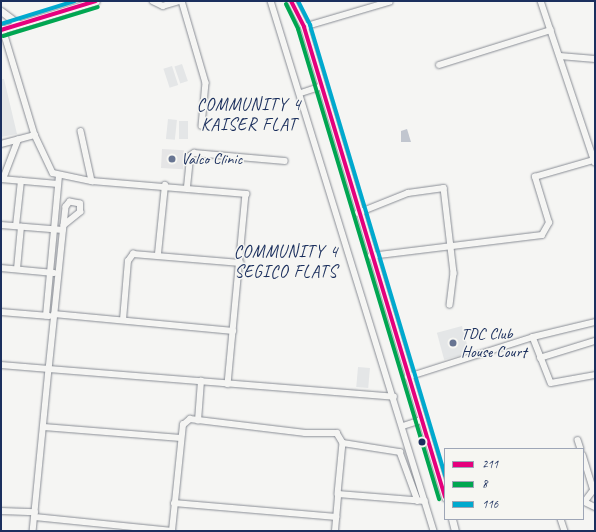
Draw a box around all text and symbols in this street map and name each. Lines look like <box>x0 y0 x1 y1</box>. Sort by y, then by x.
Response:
district label: COMMUNITY 4 KAISER FLAT <box>197 95 301 135</box>
place label: Valco Clinic <box>181 149 242 169</box>
marker: Valco Clinic <box>166 153 178 165</box>
district label: COMMUNITY 4 SEGICO FLATS <box>234 242 338 282</box>
place label: TDC Club House Court <box>461 324 526 362</box>
marker: TDC Club House Court <box>448 338 458 348</box>
unlabelled marker <box>417 437 427 447</box>
legend <box>444 448 584 520</box>
text: 211 <box>482 456 498 472</box>
text: 8 <box>482 476 487 492</box>
text: 116 <box>482 496 498 512</box>

